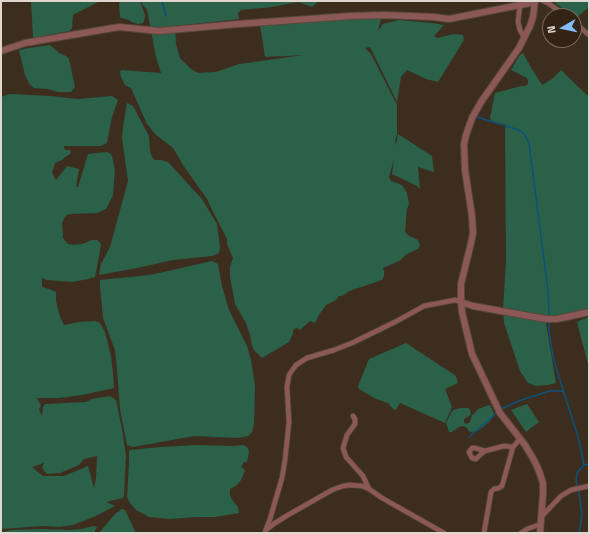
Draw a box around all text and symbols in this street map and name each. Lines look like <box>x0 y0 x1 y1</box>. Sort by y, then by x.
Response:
north arrow <box>542 8 582 48</box>
text: N <box>543 25 560 35</box>

